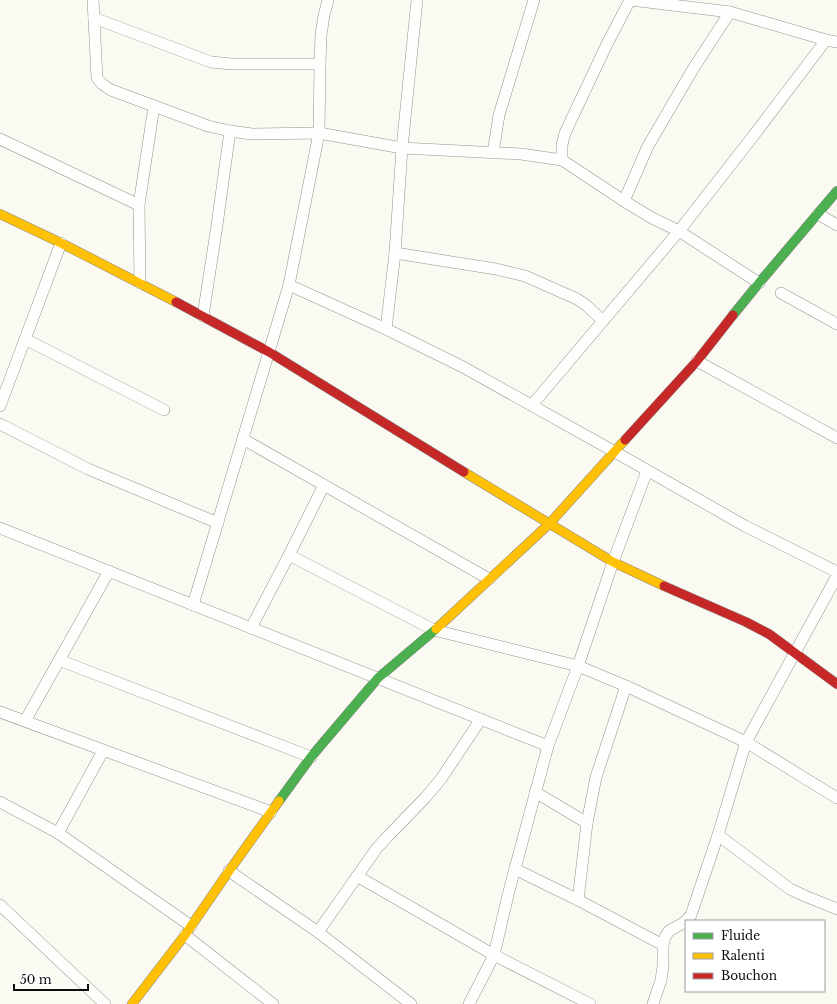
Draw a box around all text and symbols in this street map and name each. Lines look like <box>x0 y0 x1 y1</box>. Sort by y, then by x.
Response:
legend <box>685 920 825 992</box>
text: Fluide <box>721 928 760 943</box>
text: Ralenti <box>721 948 765 963</box>
scale bar <box>14 966 88 992</box>
text: Bouchon <box>721 968 777 983</box>
text: 50 m <box>20 972 52 987</box>

